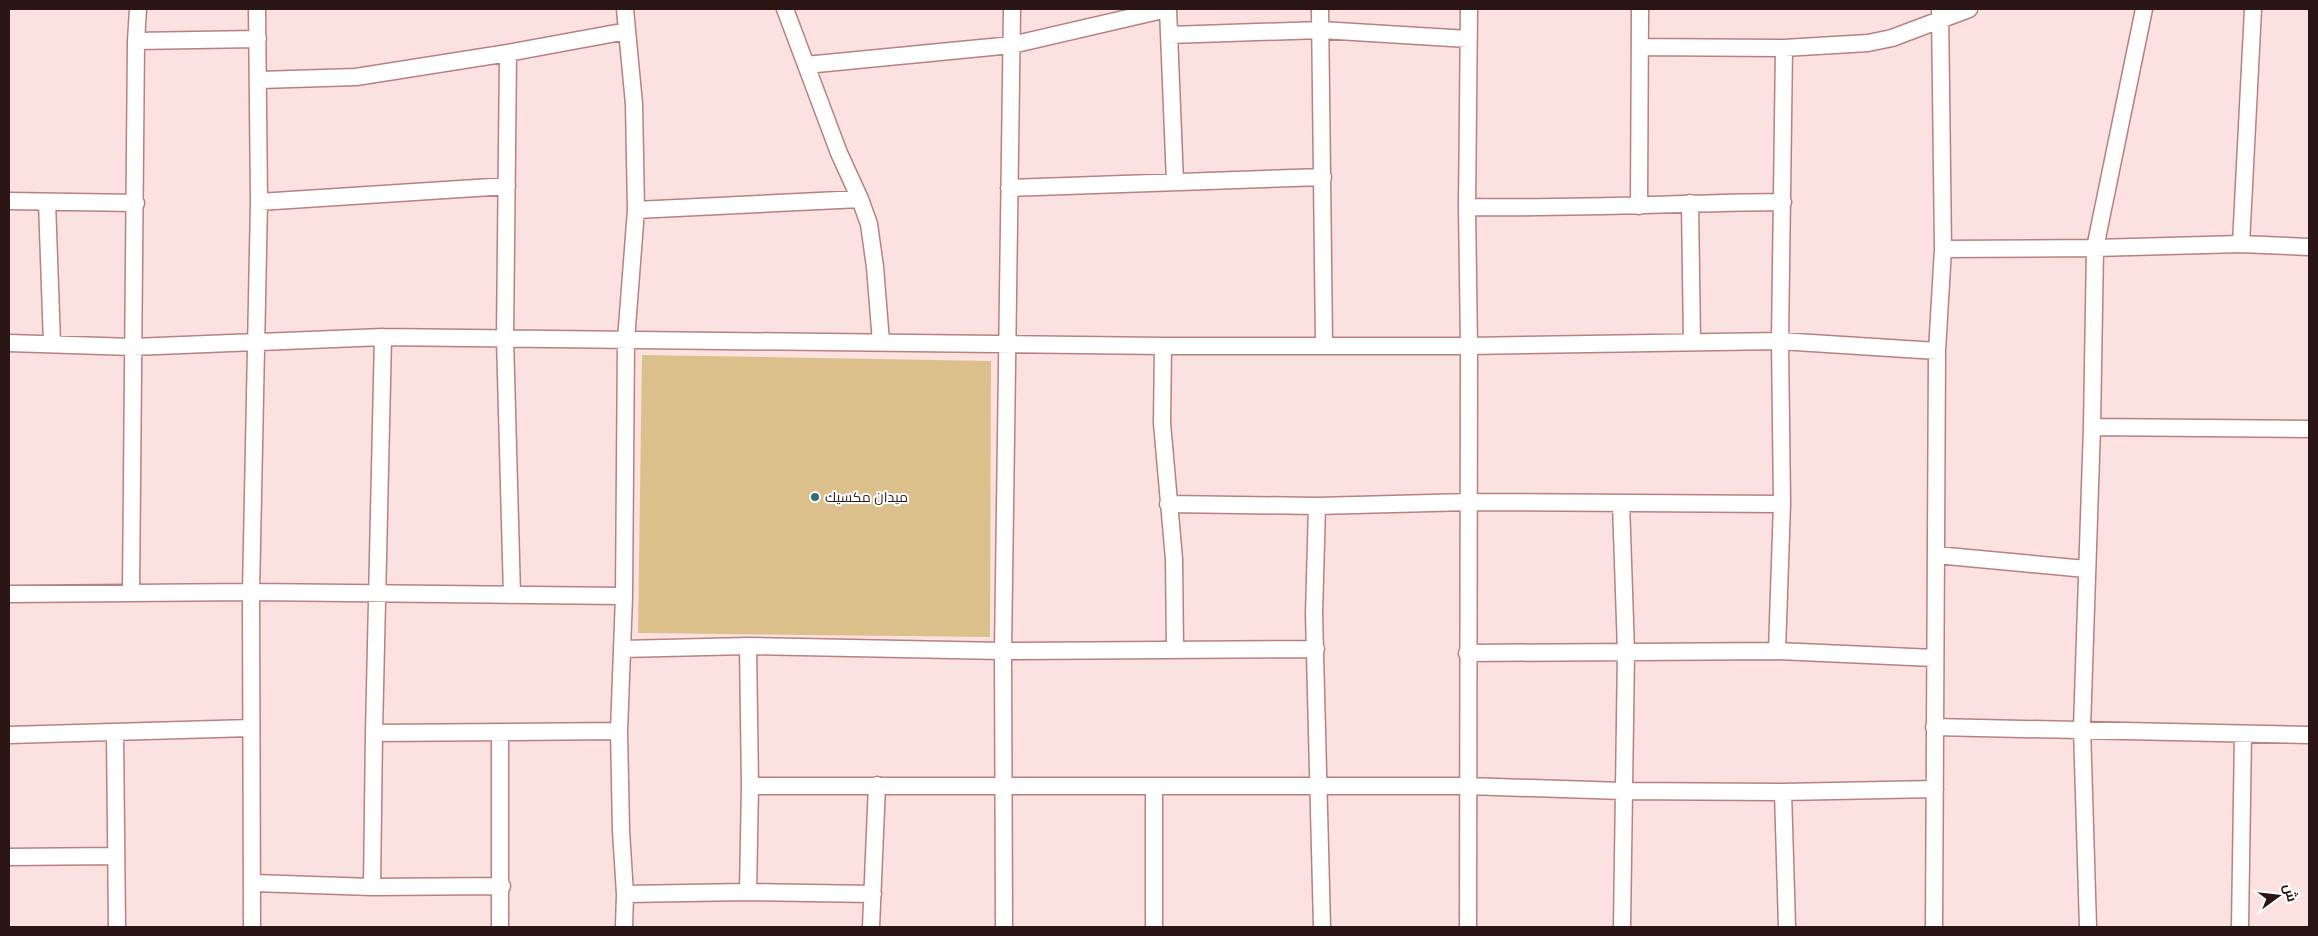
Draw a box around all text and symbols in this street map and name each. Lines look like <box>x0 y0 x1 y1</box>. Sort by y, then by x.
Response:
place label: ميدان مكسيك <box>825 489 908 505</box>
marker: ميدان مكسيك <box>809 491 821 503</box>
north arrow <box>2253 871 2303 921</box>
text: ش <box>2280 882 2301 904</box>

